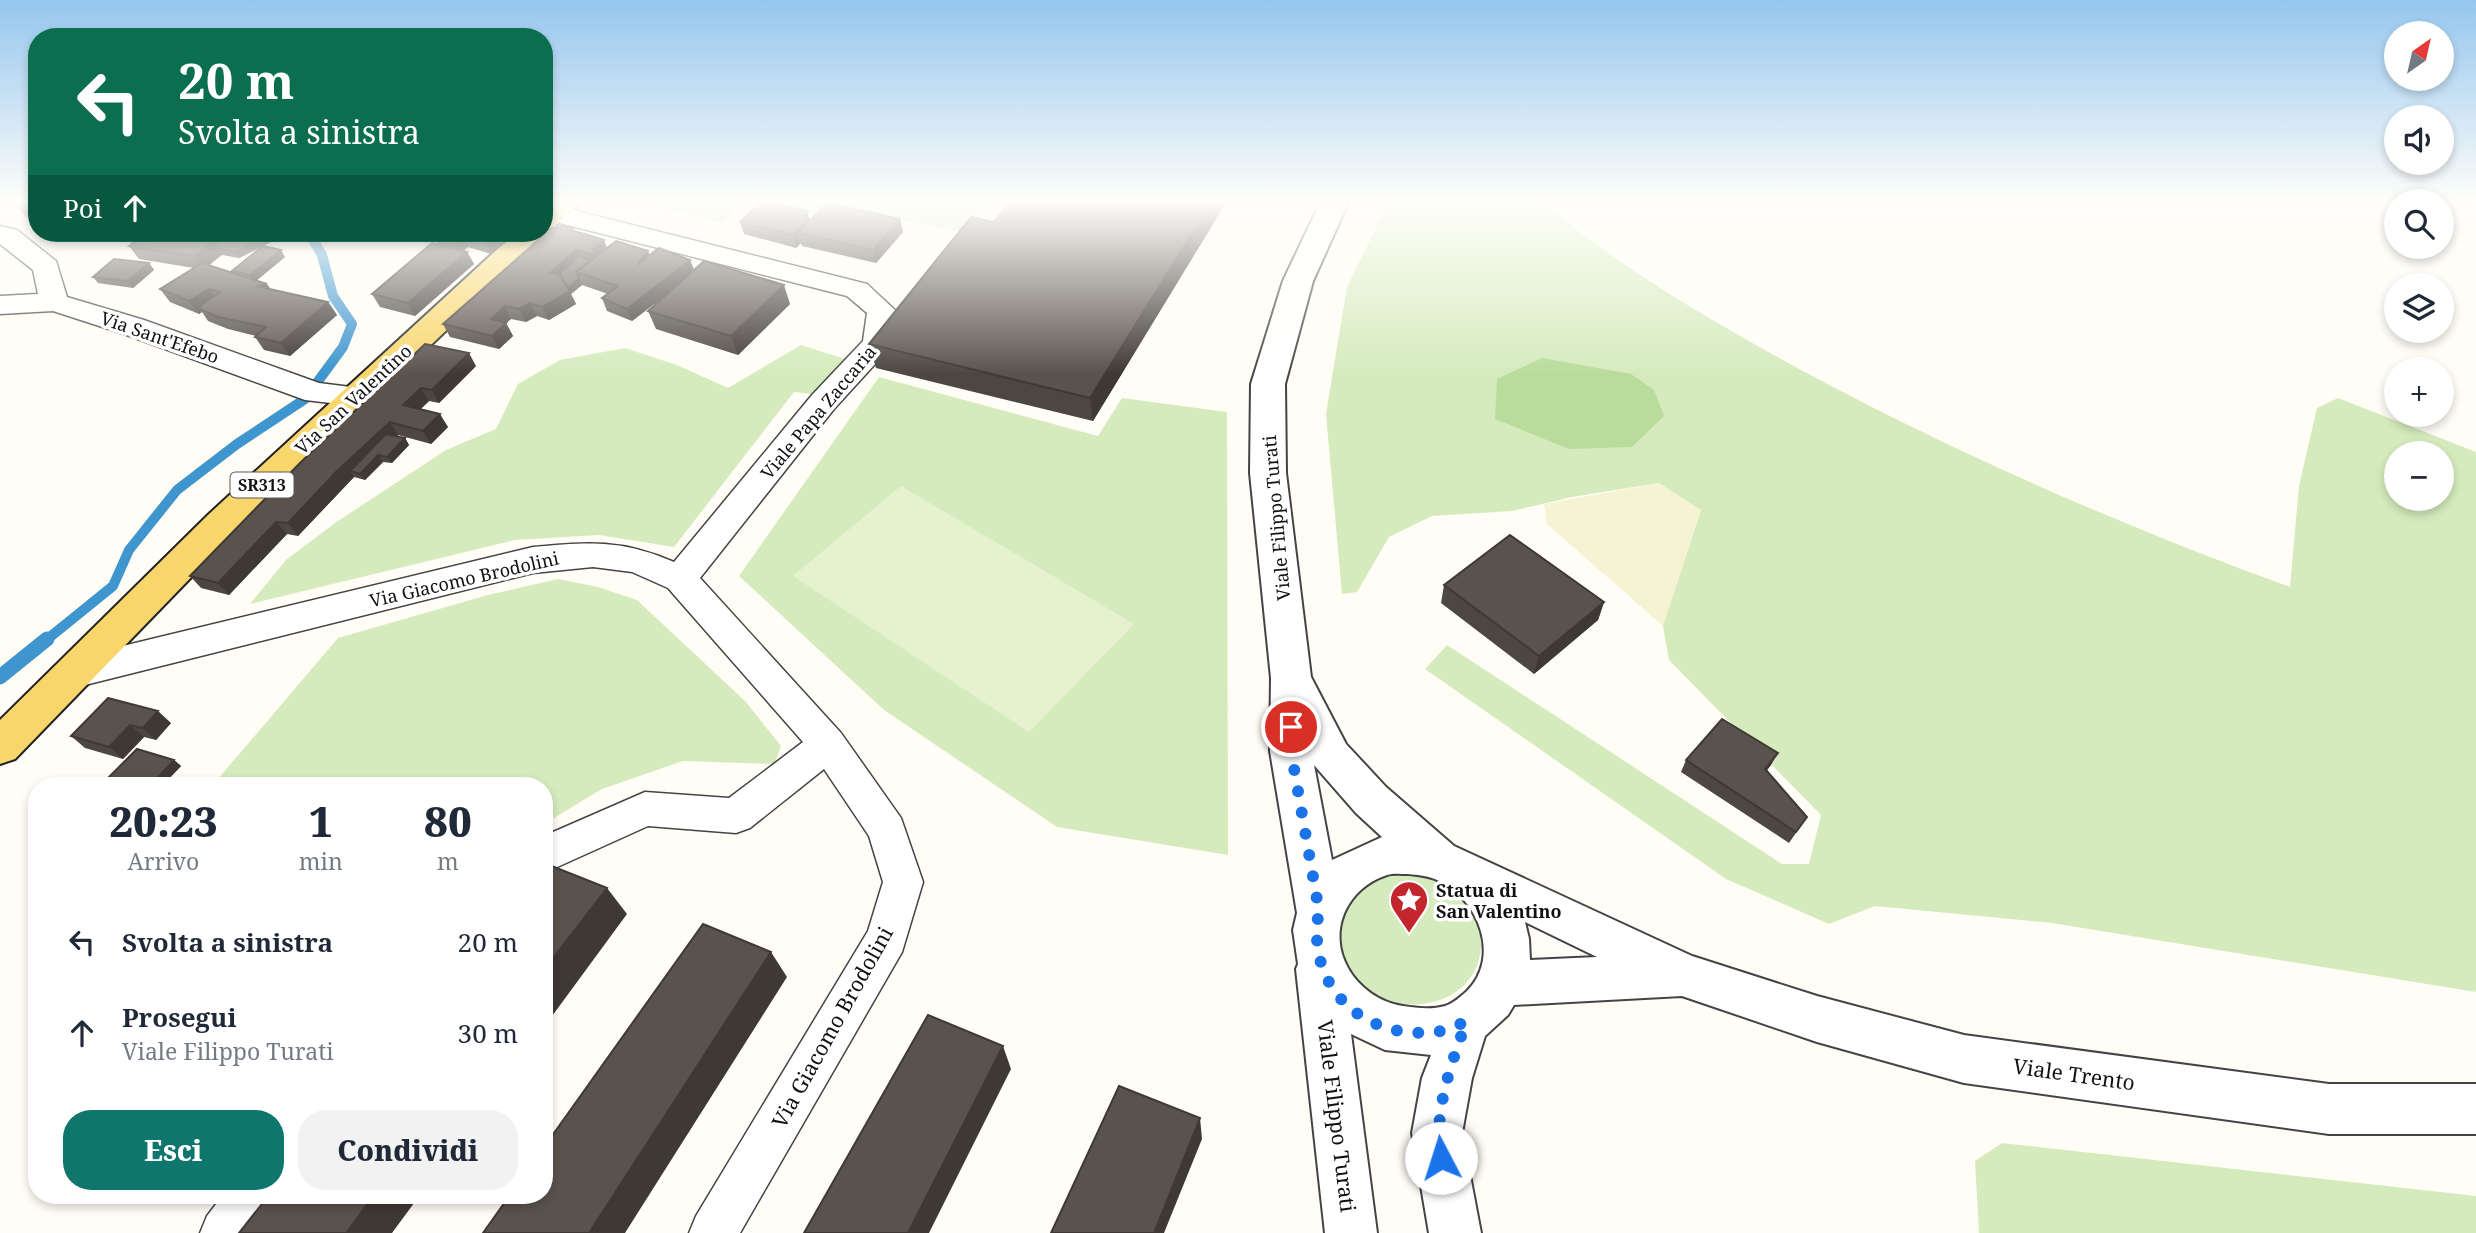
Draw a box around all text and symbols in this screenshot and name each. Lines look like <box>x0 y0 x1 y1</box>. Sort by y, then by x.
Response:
north arrow <box>2384 21 2454 91</box>
map controls <box>2384 21 2454 511</box>
text: 20 m <box>178 47 294 113</box>
icon: left <box>63 56 154 147</box>
button: sound <box>2384 105 2454 175</box>
text: Svolta a sinistra <box>178 110 420 153</box>
icon: ahead <box>116 189 154 227</box>
button: search <box>2384 189 2454 259</box>
text: Poi <box>63 190 102 226</box>
button: layers <box>2384 273 2454 343</box>
street label: Via Sant'Efebo <box>98 306 222 368</box>
street label: Via San Valentino <box>290 339 416 459</box>
street label: Viale Papa Zaccaria <box>755 340 881 484</box>
button: + <box>2384 357 2454 427</box>
street label: Viale Filippo Turati <box>1257 434 1295 602</box>
button: − <box>2384 441 2454 511</box>
road number: SR313 <box>230 472 294 498</box>
street label: Via Giacomo Brodolini <box>367 545 561 612</box>
pin <box>1261 697 1321 757</box>
icon: arrive <box>1272 708 1310 746</box>
text: 20:23 <box>109 792 218 849</box>
text: 1 <box>309 792 333 849</box>
text: 80 <box>424 792 472 849</box>
text: Arrivo <box>128 845 199 877</box>
text: min <box>299 845 343 877</box>
text: m <box>437 845 459 877</box>
place label: Statua di San Valentino <box>1436 878 1562 923</box>
place icon: Statua di San Valentino <box>1388 879 1430 934</box>
street label: Via Giacomo Brodolini <box>765 921 899 1133</box>
icon: left <box>63 923 101 961</box>
text: Svolta a sinistra <box>122 924 333 960</box>
text: 20 m <box>458 924 518 960</box>
text: Prosegui <box>122 999 237 1035</box>
icon: ahead <box>63 1014 101 1052</box>
text: 30 m <box>458 1015 518 1051</box>
street label: Viale Filippo Turati <box>1311 1018 1363 1214</box>
text: Viale Filippo Turati <box>122 1035 334 1067</box>
street label: Viale Trento <box>2011 1052 2137 1096</box>
button: Esci <box>63 1110 284 1190</box>
button: Condividi <box>298 1110 518 1190</box>
position arrow <box>1404 1121 1478 1195</box>

